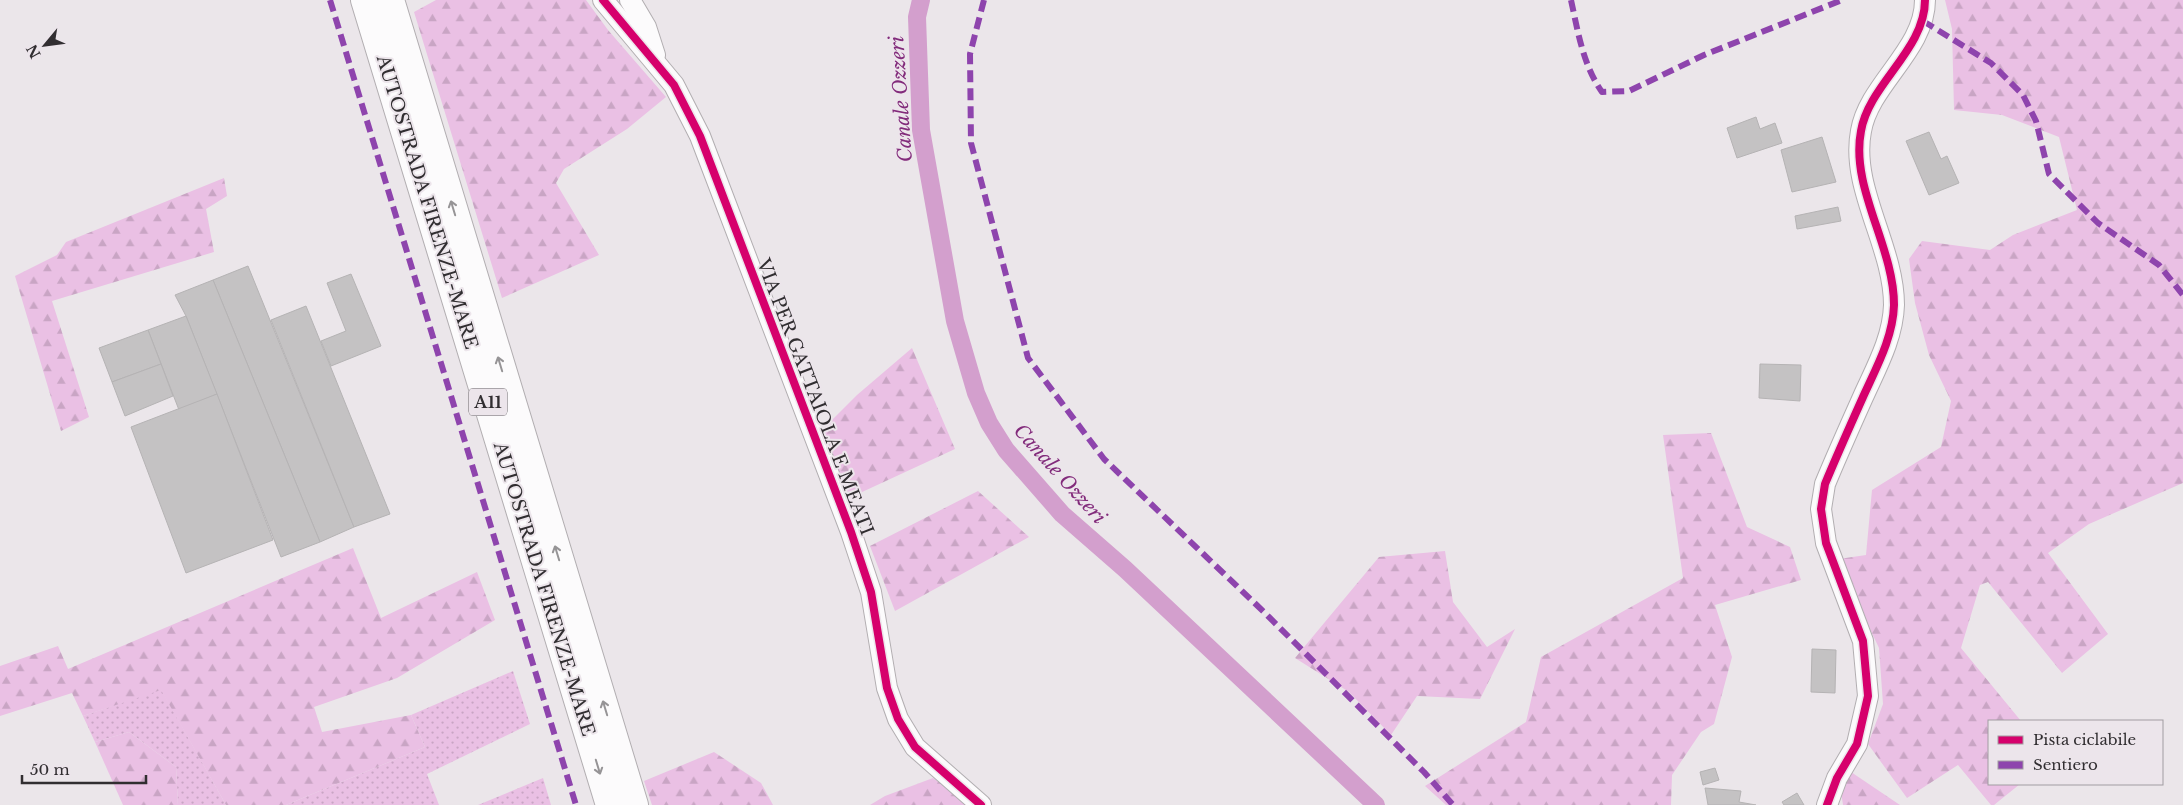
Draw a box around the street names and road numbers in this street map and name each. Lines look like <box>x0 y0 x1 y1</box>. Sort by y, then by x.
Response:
street label: AUTOSTRADA FIRENZE-MARE <box>371 51 482 352</box>
street label: VIA PER GATTAIOLA E MEATI <box>752 255 878 538</box>
road number: A11 <box>469 388 507 416</box>
street label: AUTOSTRADA FIRENZE-MARE <box>488 438 599 739</box>

